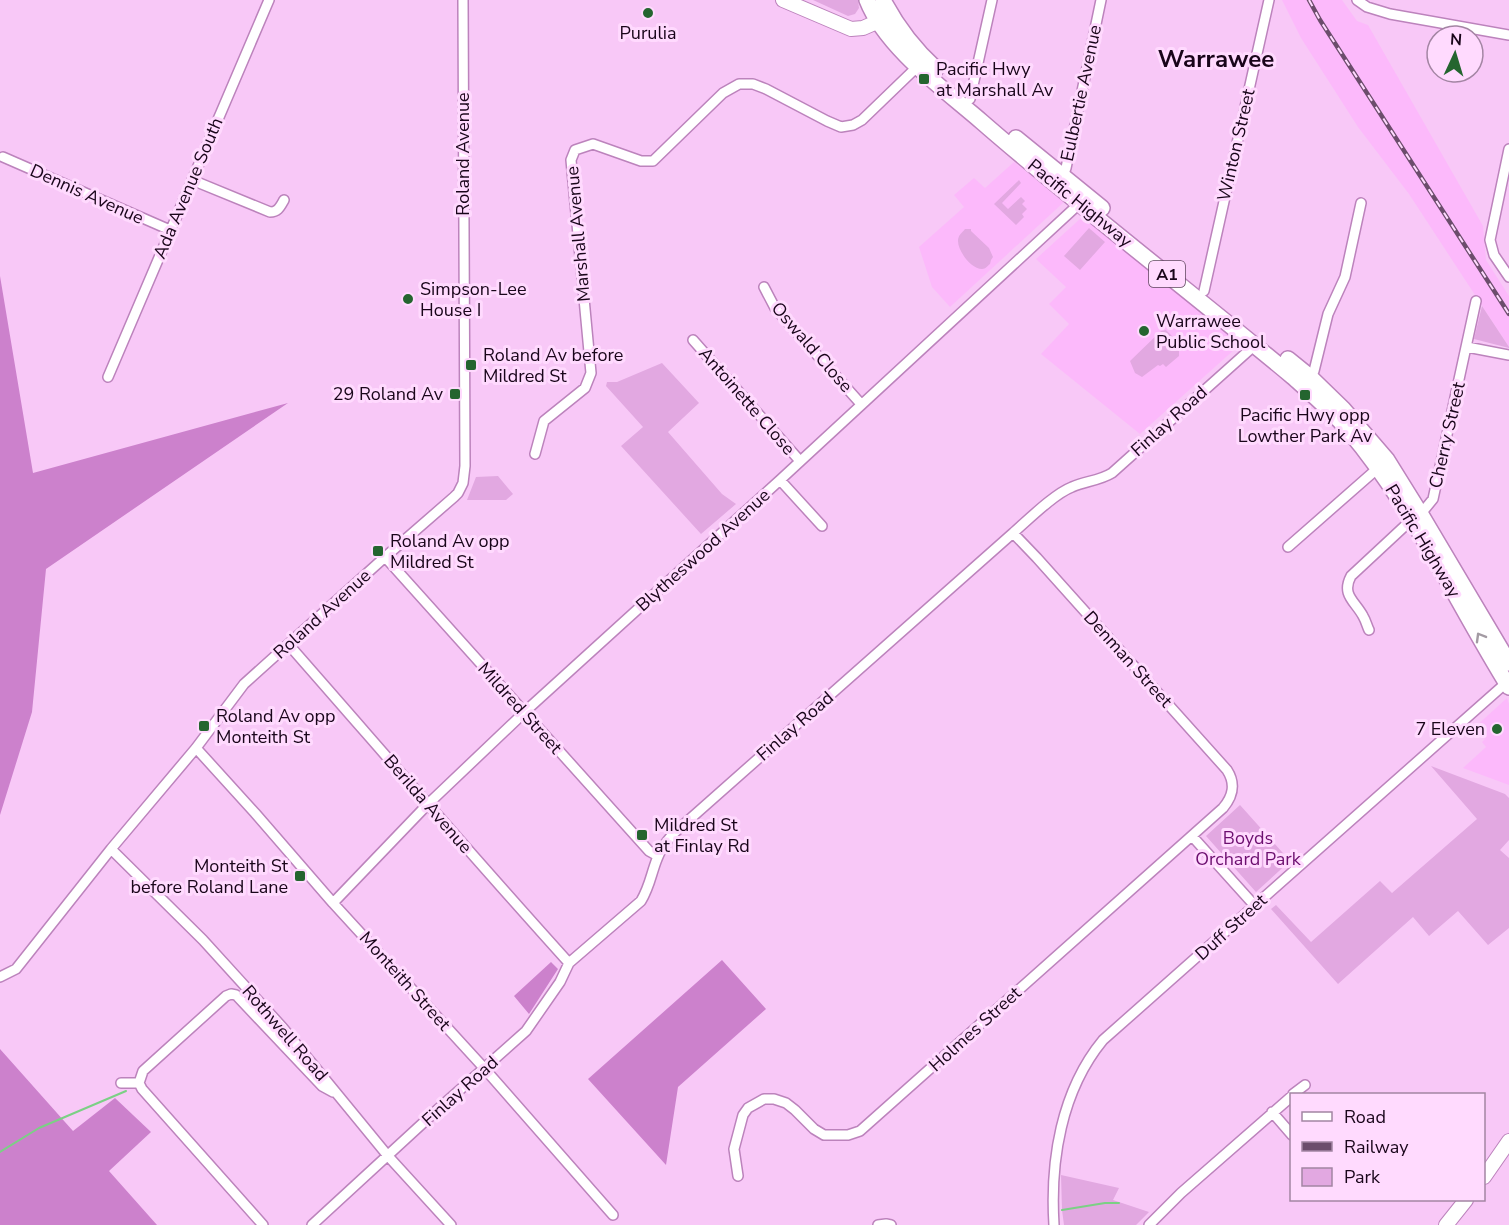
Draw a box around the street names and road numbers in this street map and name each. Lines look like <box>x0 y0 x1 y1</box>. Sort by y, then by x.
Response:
street label: Eulbertie Avenue <box>1055 23 1107 163</box>
street label: Winton Street <box>1211 86 1261 203</box>
street label: Roland Avenue <box>451 92 475 216</box>
street label: Ada Avenue South <box>147 114 229 262</box>
street label: Pacific Highway <box>1023 153 1138 253</box>
street label: Dennis Avenue <box>26 158 148 230</box>
street label: Marshall Avenue <box>560 165 596 303</box>
road number: A1 <box>1149 261 1185 287</box>
street label: Oswald Close <box>766 297 858 397</box>
street label: Antoinette Close <box>693 342 801 460</box>
street label: Cherry Street <box>1423 379 1471 490</box>
street label: Finlay Road <box>1126 380 1212 462</box>
street label: Pacific Highway <box>1380 480 1467 603</box>
street label: Blytheswood Avenue <box>631 483 775 617</box>
street label: Roland Avenue <box>268 564 376 664</box>
street label: Denman Street <box>1078 606 1178 713</box>
street label: Mildred Street <box>472 657 568 759</box>
street label: Finlay Road <box>751 686 839 766</box>
street label: Berilda Avenue <box>378 750 478 858</box>
street label: Duff Street <box>1190 888 1273 966</box>
street label: Monteith Street <box>354 926 456 1036</box>
street label: Rothwell Road <box>237 980 333 1086</box>
street label: Holmes Street <box>924 981 1027 1077</box>
street label: Finlay Road <box>417 1050 503 1132</box>

